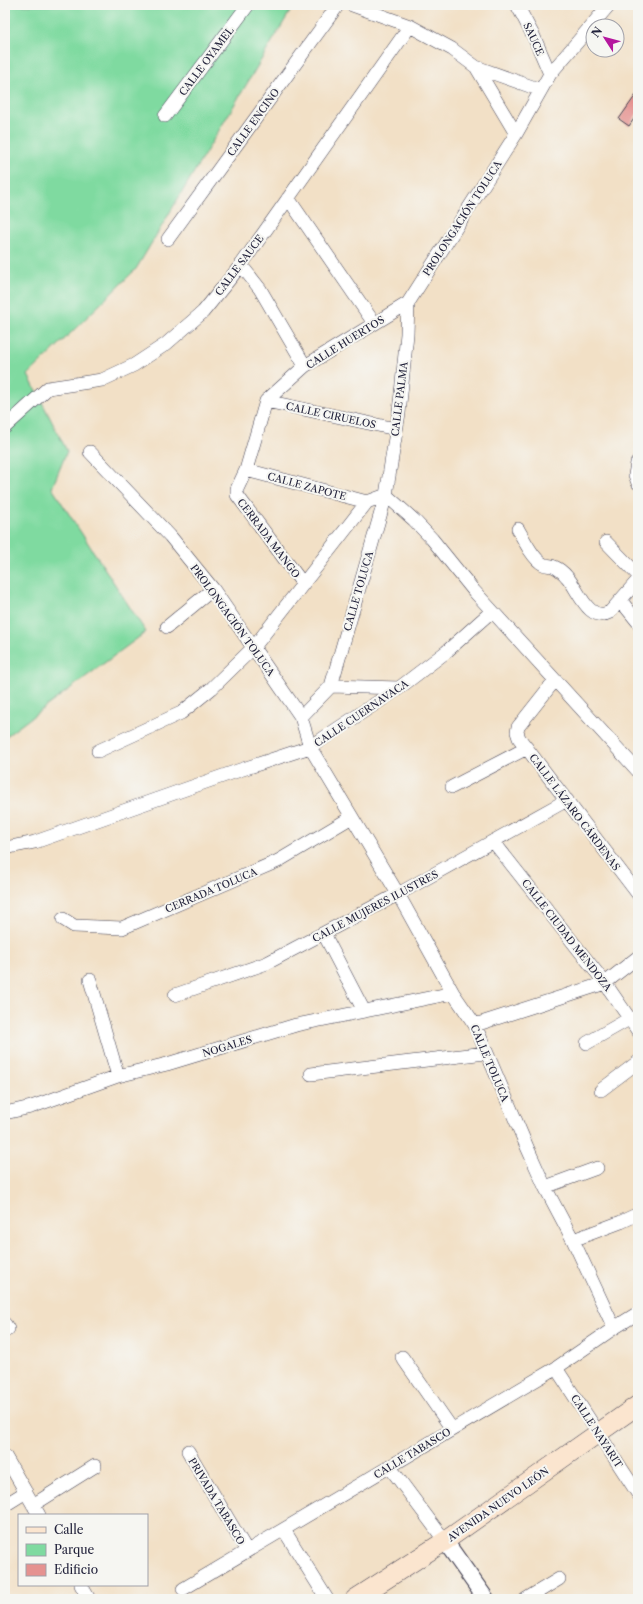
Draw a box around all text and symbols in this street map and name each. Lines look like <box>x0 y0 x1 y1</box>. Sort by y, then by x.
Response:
north arrow <box>585 18 625 58</box>
street label: SAUCE <box>520 21 547 58</box>
street label: CALLE OYAMEL <box>176 24 237 98</box>
text: N <box>588 24 606 40</box>
street label: CALLE ENCINO <box>224 86 282 159</box>
street label: PROLONGACIÓN TOLUCA <box>420 158 505 278</box>
street label: CALLE SAUCE <box>212 232 267 298</box>
street label: CALLE HUERTOS <box>304 313 387 372</box>
street label: CALLE PALMA <box>388 360 411 437</box>
street label: CALLE CIRUELOS <box>285 400 377 431</box>
street label: CALLE ZAPOTE <box>266 470 348 503</box>
street label: CERRADA MANGO <box>234 496 303 581</box>
street label: CALLE TOLUCA <box>341 549 376 633</box>
street label: PROLONGACIÓN TOLUCA <box>188 562 278 679</box>
street label: CALLE CUERNAVACA <box>312 677 411 750</box>
street label: CALLE LÁZARO CÁRDENAS <box>526 751 623 873</box>
street label: CERRADA TOLUCA <box>163 865 260 916</box>
street label: CALLE MUJERES ILUSTRES <box>310 868 440 945</box>
street label: CALLE CIUDAD MENDOZA <box>519 877 615 994</box>
street label: CALLE TOLUCA <box>467 1023 512 1104</box>
street label: NOGALES <box>201 1033 254 1060</box>
street label: CALLE NAYARIT <box>568 1392 625 1471</box>
street label: CALLE TABASCO <box>371 1425 453 1482</box>
street label: PRIVADA TABASCO <box>185 1455 248 1547</box>
street label: AVENIDA NUEVO LEÓN <box>444 1464 552 1545</box>
legend <box>18 1514 148 1586</box>
text: Calle <box>54 1522 84 1537</box>
text: Parque <box>54 1542 95 1557</box>
text: Edificio <box>54 1562 98 1577</box>

